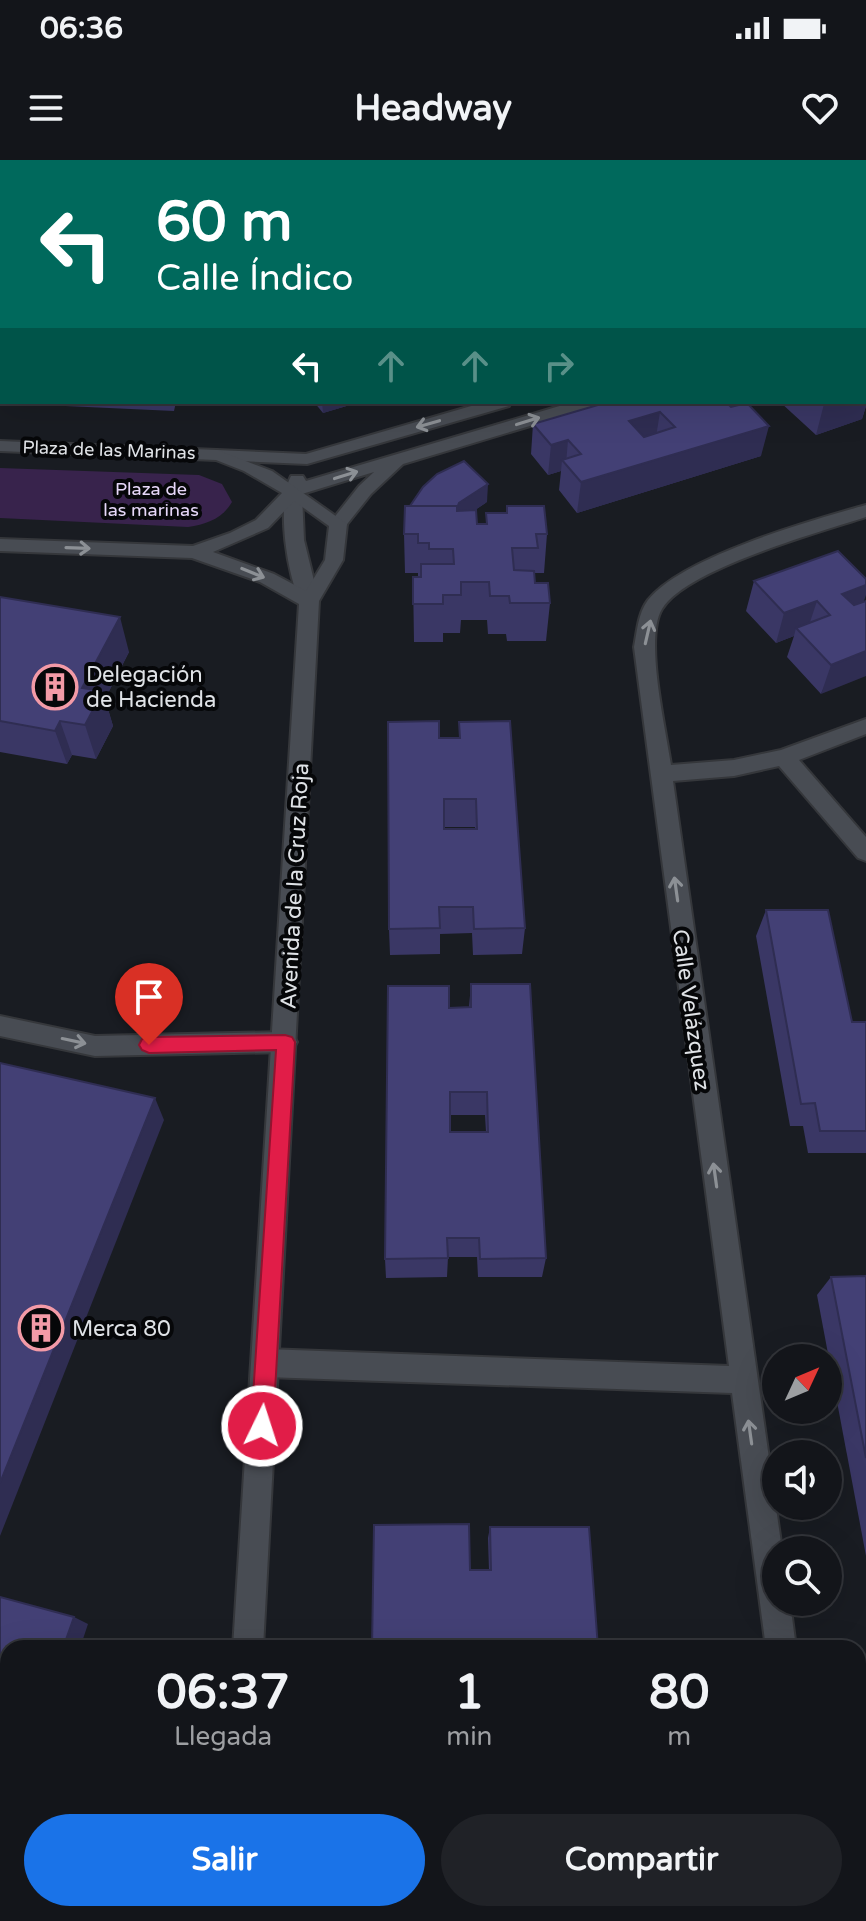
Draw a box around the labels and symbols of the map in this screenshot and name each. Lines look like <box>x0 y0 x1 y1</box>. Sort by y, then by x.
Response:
one-way arrow <box>515 413 541 428</box>
one-way arrow <box>416 417 442 432</box>
street label: Plaza de las Marinas <box>22 436 196 464</box>
one-way arrow <box>332 467 358 482</box>
park label: Plaza de las marinas <box>103 478 199 521</box>
one-way arrow <box>64 541 91 556</box>
one-way arrow <box>240 566 265 581</box>
one-way arrow <box>641 619 656 645</box>
place label: Delegación de Hacienda <box>86 662 216 713</box>
building icon: Delegación de Hacienda <box>31 663 79 711</box>
street label: Avenida de la Cruz Roja <box>276 762 314 1010</box>
one-way arrow <box>668 877 683 902</box>
street label: Calle Velázquez <box>667 928 715 1093</box>
pin <box>115 963 183 1045</box>
one-way arrow <box>60 1034 86 1049</box>
one-way arrow <box>707 1162 722 1188</box>
building icon: Merca 80 <box>17 1304 65 1352</box>
place label: Merca 80 <box>72 1316 171 1342</box>
north arrow <box>762 1344 842 1424</box>
position arrow <box>220 1384 304 1468</box>
one-way arrow <box>742 1420 757 1445</box>

